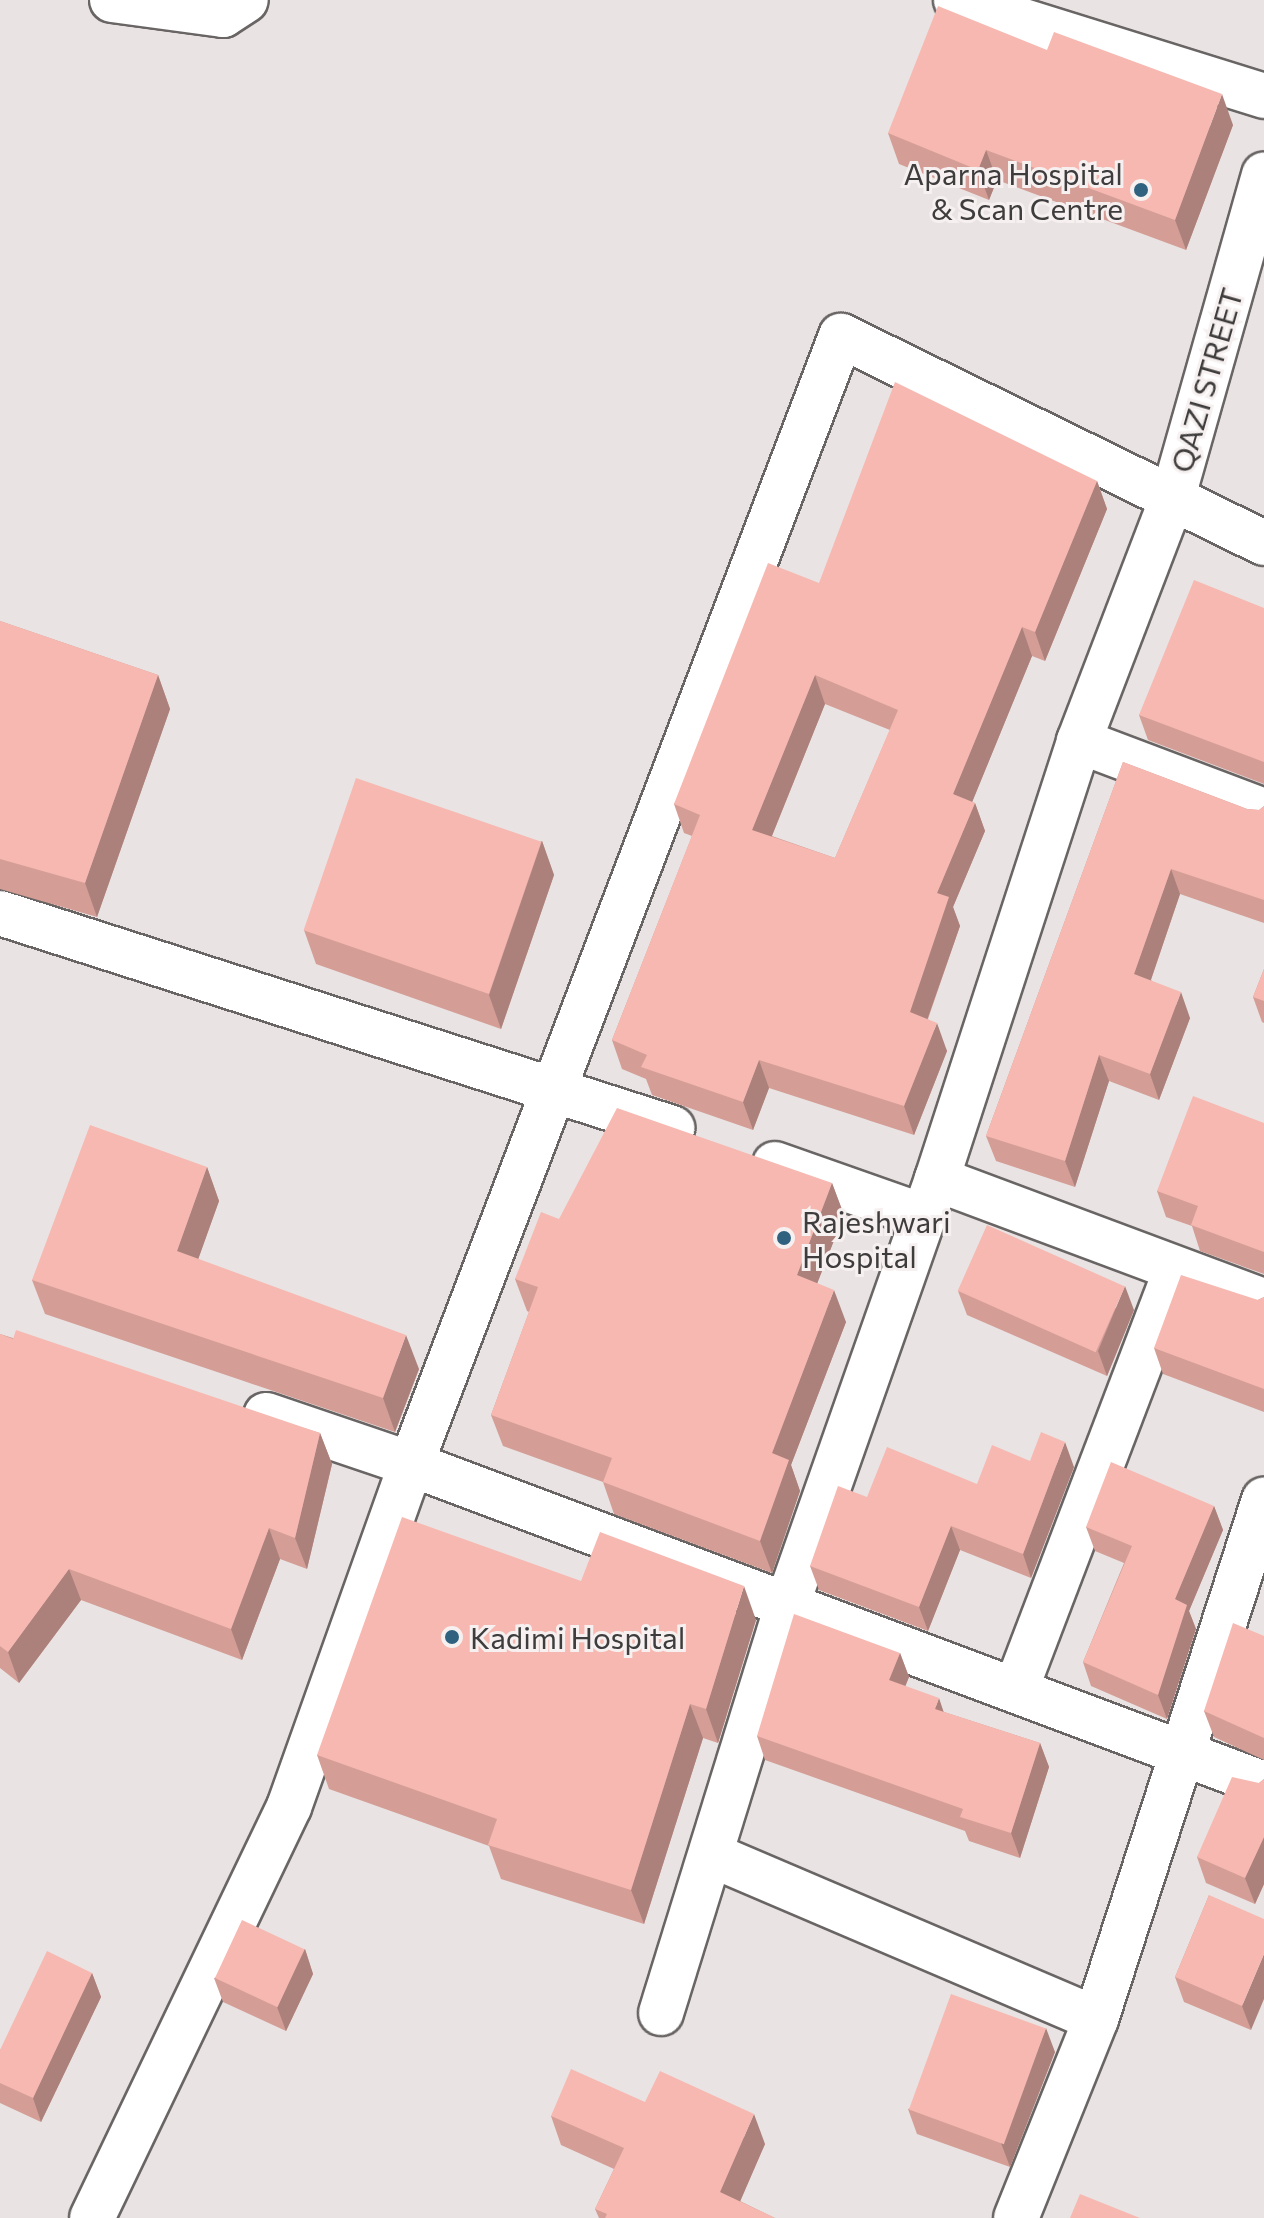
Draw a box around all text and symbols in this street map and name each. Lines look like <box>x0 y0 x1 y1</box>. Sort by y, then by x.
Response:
place label: Aparna Hospital & Scan Centre <box>903 155 1123 226</box>
marker: Aparna Hospital & Scan Centre <box>1130 179 1152 201</box>
street label: QAZI STREET <box>1163 284 1249 476</box>
place label: Rajeshwari Hospital <box>802 1203 951 1274</box>
marker: Rajeshwari Hospital <box>773 1227 795 1249</box>
place label: Kadimi Hospital <box>470 1619 685 1655</box>
marker: Kadimi Hospital <box>441 1626 463 1648</box>

